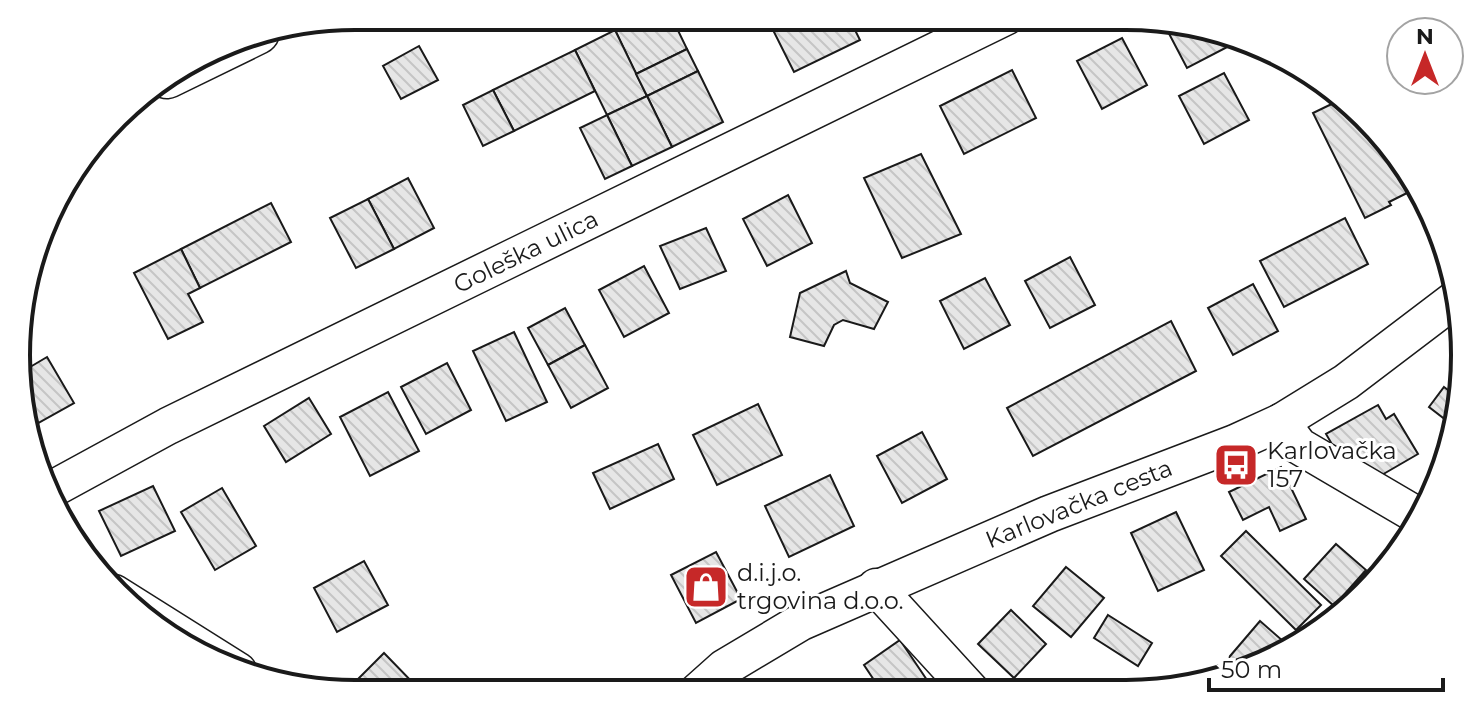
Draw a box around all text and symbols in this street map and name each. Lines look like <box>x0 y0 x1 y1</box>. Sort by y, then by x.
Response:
north arrow <box>1385 16 1465 96</box>
text: N <box>1416 23 1434 50</box>
street label: Goleška ulica <box>449 204 603 299</box>
place label: Karlovačka 157 <box>1267 436 1397 493</box>
bus stop icon: Karlovačka 157 <box>1212 441 1260 489</box>
street label: Karlovačka cesta <box>981 453 1176 554</box>
place label: d.i.j.o. trgovina d.o.o. <box>737 558 904 615</box>
shop icon: d.i.j.o. trgovina d.o.o. <box>682 563 730 611</box>
scale bar <box>1209 642 1443 692</box>
text: 50 m <box>1221 655 1282 684</box>

